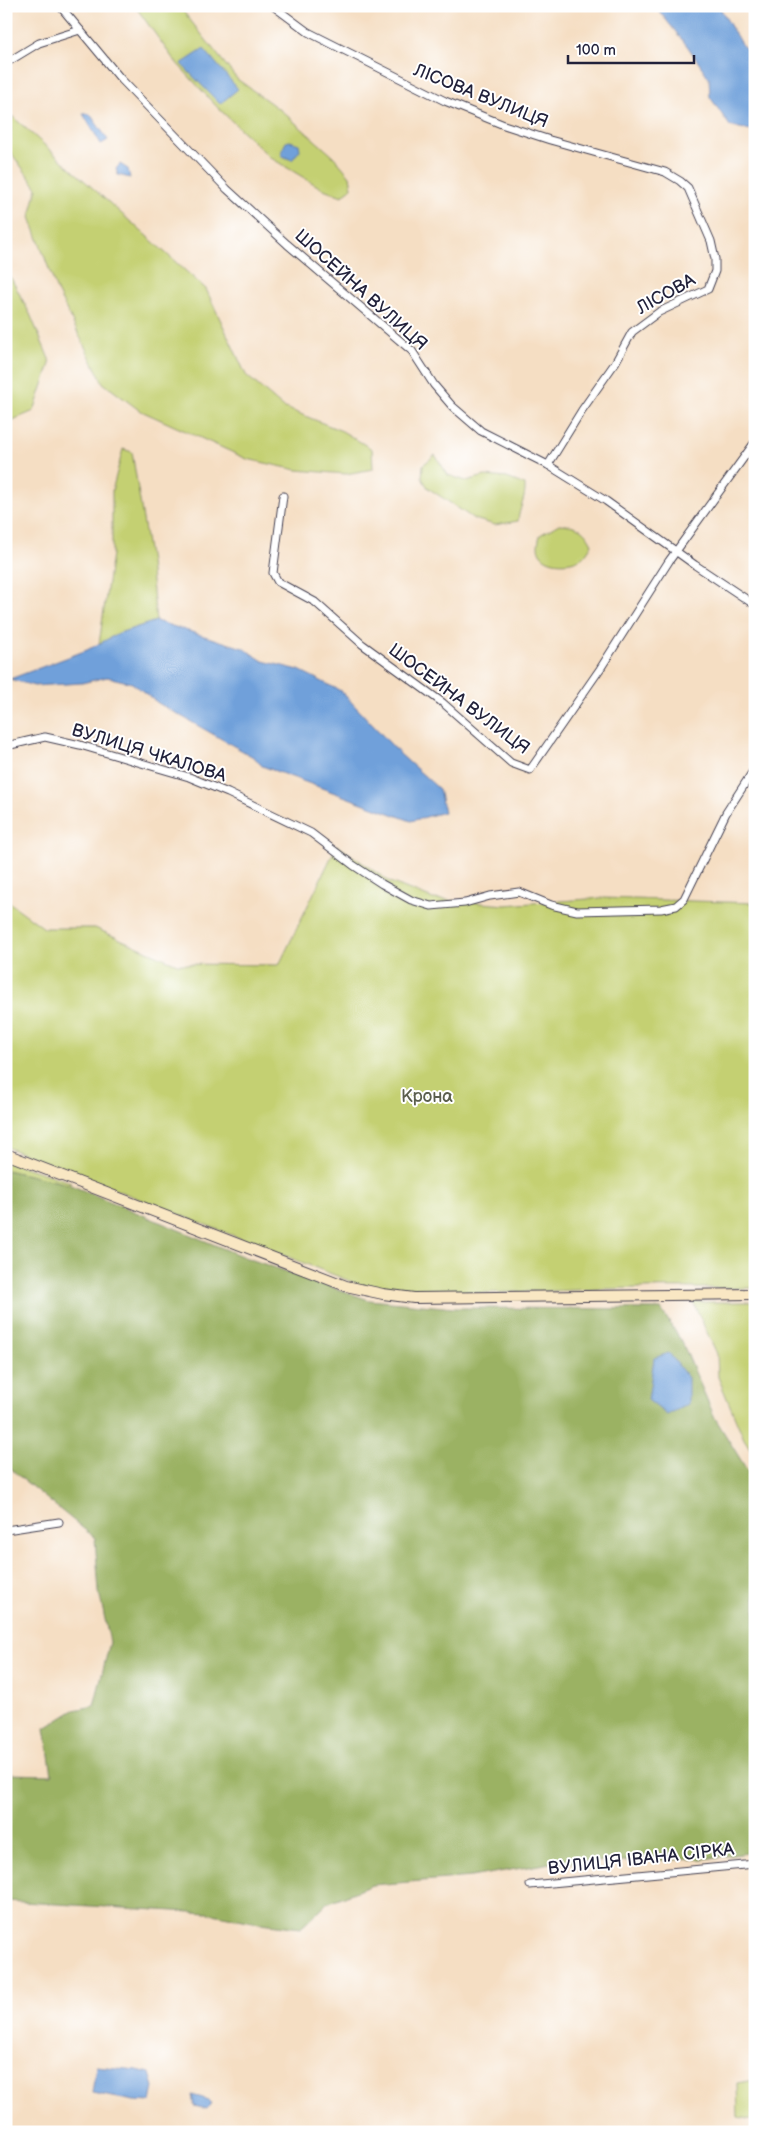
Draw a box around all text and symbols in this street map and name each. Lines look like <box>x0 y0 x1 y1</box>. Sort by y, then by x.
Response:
scale bar <box>568 32 695 64</box>
text: 100 m <box>576 41 616 60</box>
street label: ЛІСОВА ВУЛИЦЯ <box>410 59 551 133</box>
street label: ШОСЕЙНА ВУЛИЦЯ <box>290 225 432 355</box>
street label: ЛІСОВА <box>632 269 699 319</box>
street label: ШОСЕЙНА ВУЛИЦЯ <box>384 639 534 759</box>
street label: ВУЛИЦЯ ЧКАЛОВА <box>69 720 229 787</box>
park label: Крона <box>401 1086 453 1107</box>
street label: ВУЛИЦЯ ІВАНА СІРКА <box>547 1839 735 1879</box>

